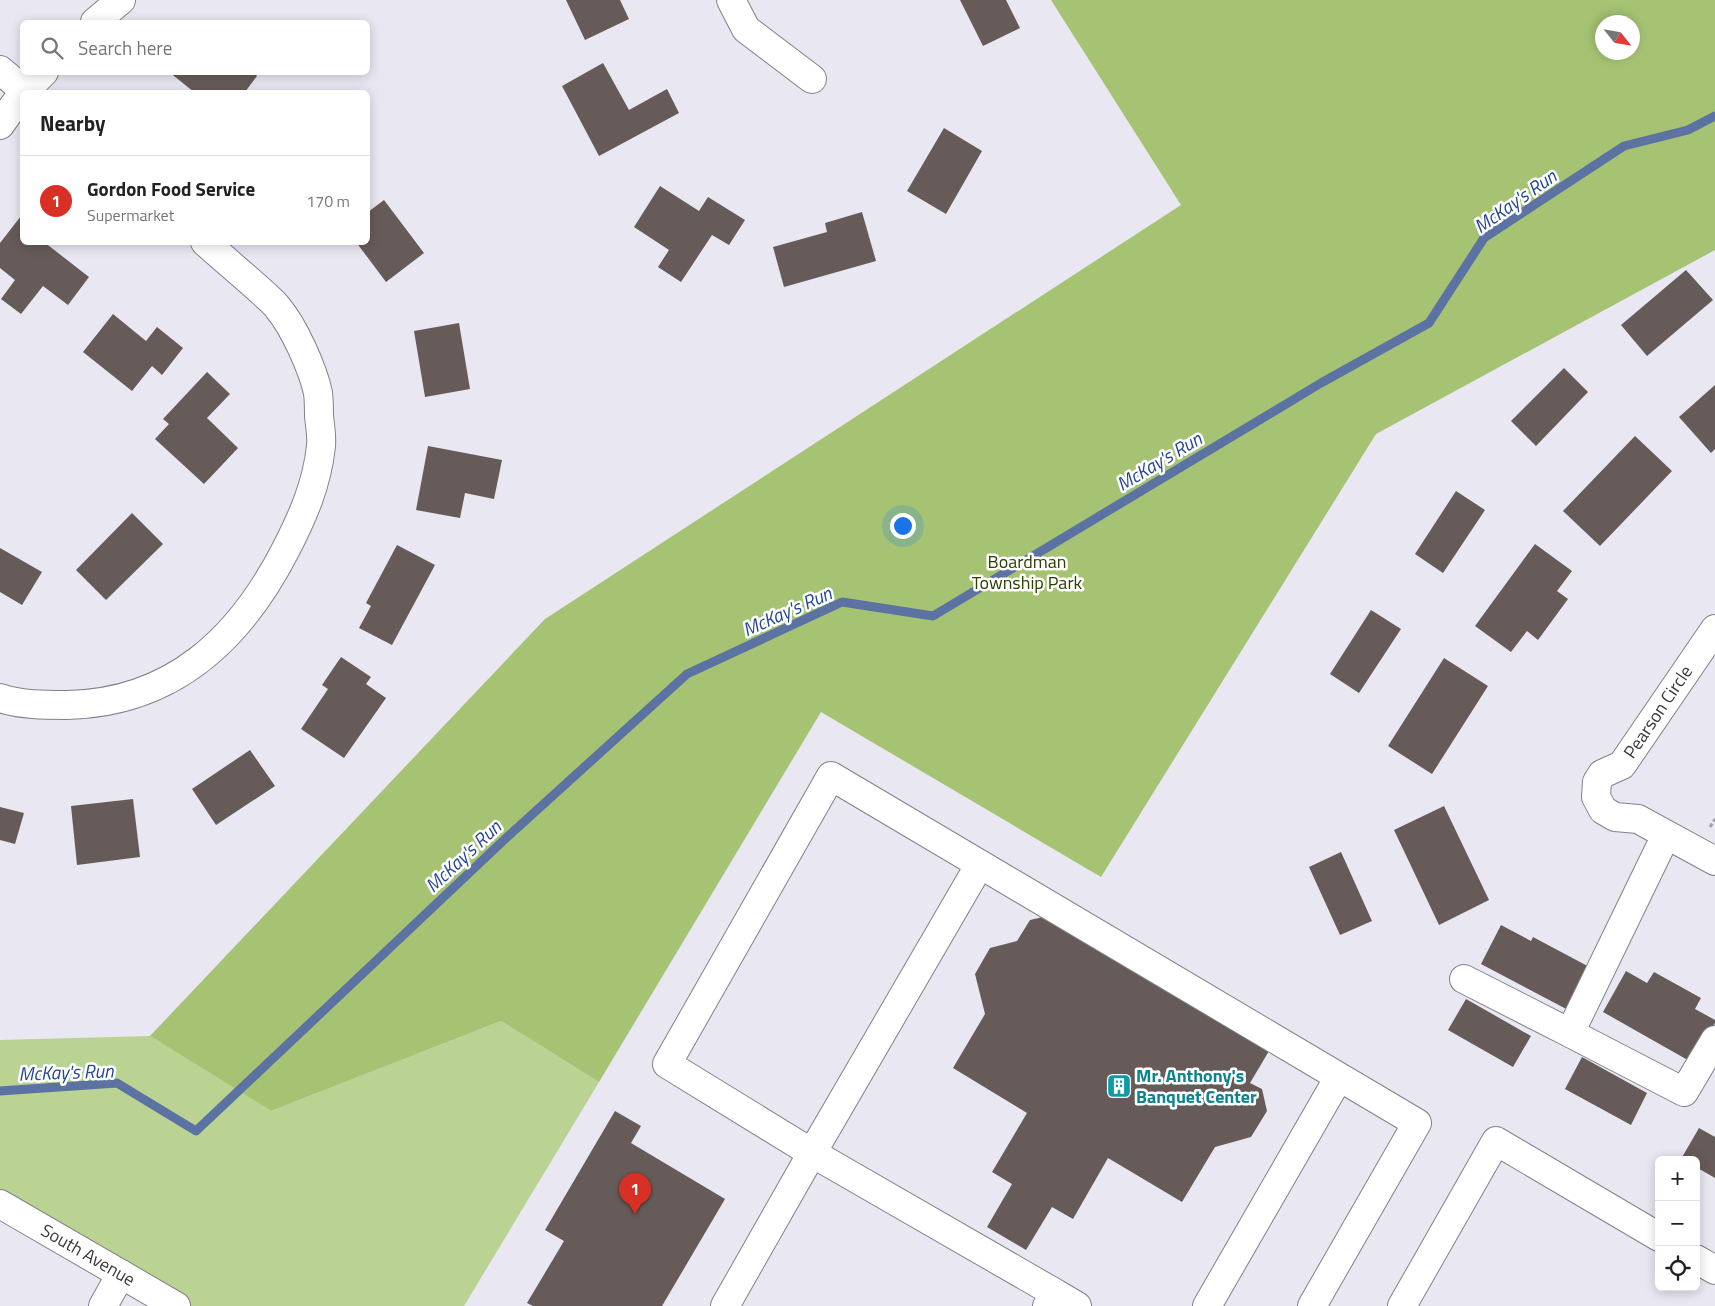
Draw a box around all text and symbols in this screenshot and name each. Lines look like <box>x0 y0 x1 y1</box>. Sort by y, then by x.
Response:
north arrow <box>1595 15 1640 60</box>
search box <box>20 20 370 75</box>
text: Search here <box>78 33 172 62</box>
icon: search <box>38 34 66 62</box>
text: Nearby <box>40 107 105 139</box>
water label: McKay's Run <box>1467 161 1562 240</box>
text: Gordon Food Service <box>87 174 255 203</box>
text: 1 <box>52 189 60 213</box>
text: 170 m <box>306 189 350 213</box>
text: Supermarket <box>87 203 174 227</box>
water label: McKay's Run <box>1111 423 1207 497</box>
your location <box>890 513 916 539</box>
park label: Boardman Township Park <box>972 548 1083 596</box>
water label: McKay's Run <box>737 578 837 643</box>
street label: Pearson Circle <box>1616 660 1699 764</box>
water label: McKay's Run <box>418 812 508 899</box>
water label: McKay's Run <box>18 1055 115 1088</box>
place label: Mr. Anthony's Banquet Center <box>1136 1062 1257 1110</box>
building icon: Mr. Anthony's Banquet Center <box>1106 1073 1132 1099</box>
map controls <box>1655 1156 1700 1291</box>
button: + <box>1655 1156 1700 1201</box>
pin: 1 <box>619 1173 651 1214</box>
button: − <box>1655 1201 1700 1246</box>
street label: South Avenue <box>36 1217 141 1293</box>
button: locate <box>1655 1246 1700 1291</box>

